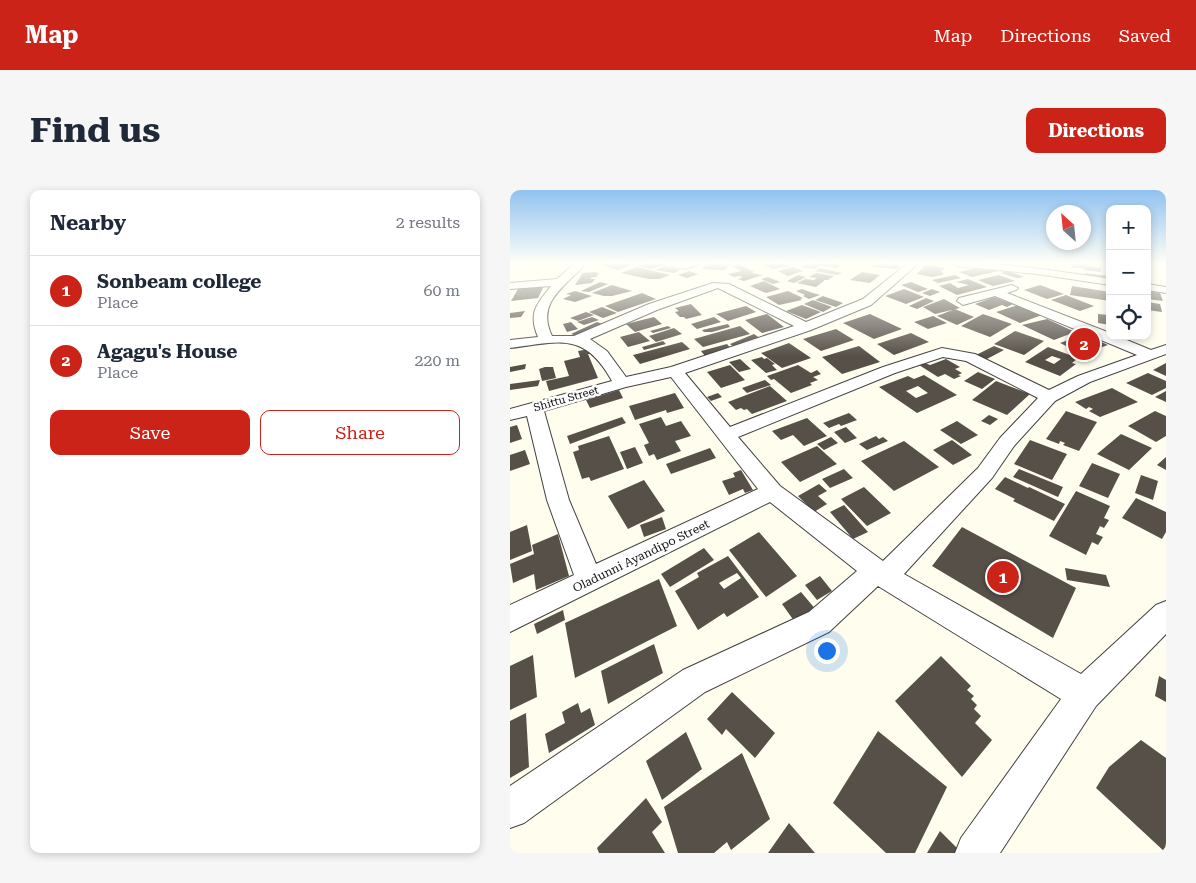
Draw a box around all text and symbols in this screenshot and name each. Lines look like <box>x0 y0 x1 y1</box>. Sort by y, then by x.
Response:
text: Map <box>25 21 79 49</box>
text: Map <box>934 25 972 46</box>
text: Directions <box>1000 25 1091 46</box>
text: Saved <box>1119 25 1171 46</box>
button: Directions <box>1026 108 1166 153</box>
text: Find us <box>30 110 160 151</box>
north arrow <box>1046 205 1091 250</box>
map controls <box>1106 205 1151 340</box>
button: + <box>1106 205 1151 250</box>
text: Nearby <box>50 211 126 235</box>
text: 2 results <box>396 213 460 232</box>
button: − <box>1106 250 1151 295</box>
text: Sonbeam college <box>97 270 262 293</box>
text: 1 <box>62 281 70 300</box>
text: 60 m <box>423 281 460 300</box>
text: Place <box>97 293 138 312</box>
button: locate <box>1106 295 1151 340</box>
pin: 2 <box>1068 325 1100 363</box>
text: Agagu's House <box>97 340 237 363</box>
text: 2 <box>62 351 70 370</box>
text: 220 m <box>414 351 460 370</box>
text: Place <box>97 363 138 382</box>
street label: Shittu Street <box>532 384 600 414</box>
button: Save <box>50 410 250 455</box>
button: Share <box>260 410 460 455</box>
street label: Oladunni Ayandipo Street <box>570 517 712 595</box>
pin: 1 <box>987 558 1019 596</box>
your location <box>814 638 840 664</box>

